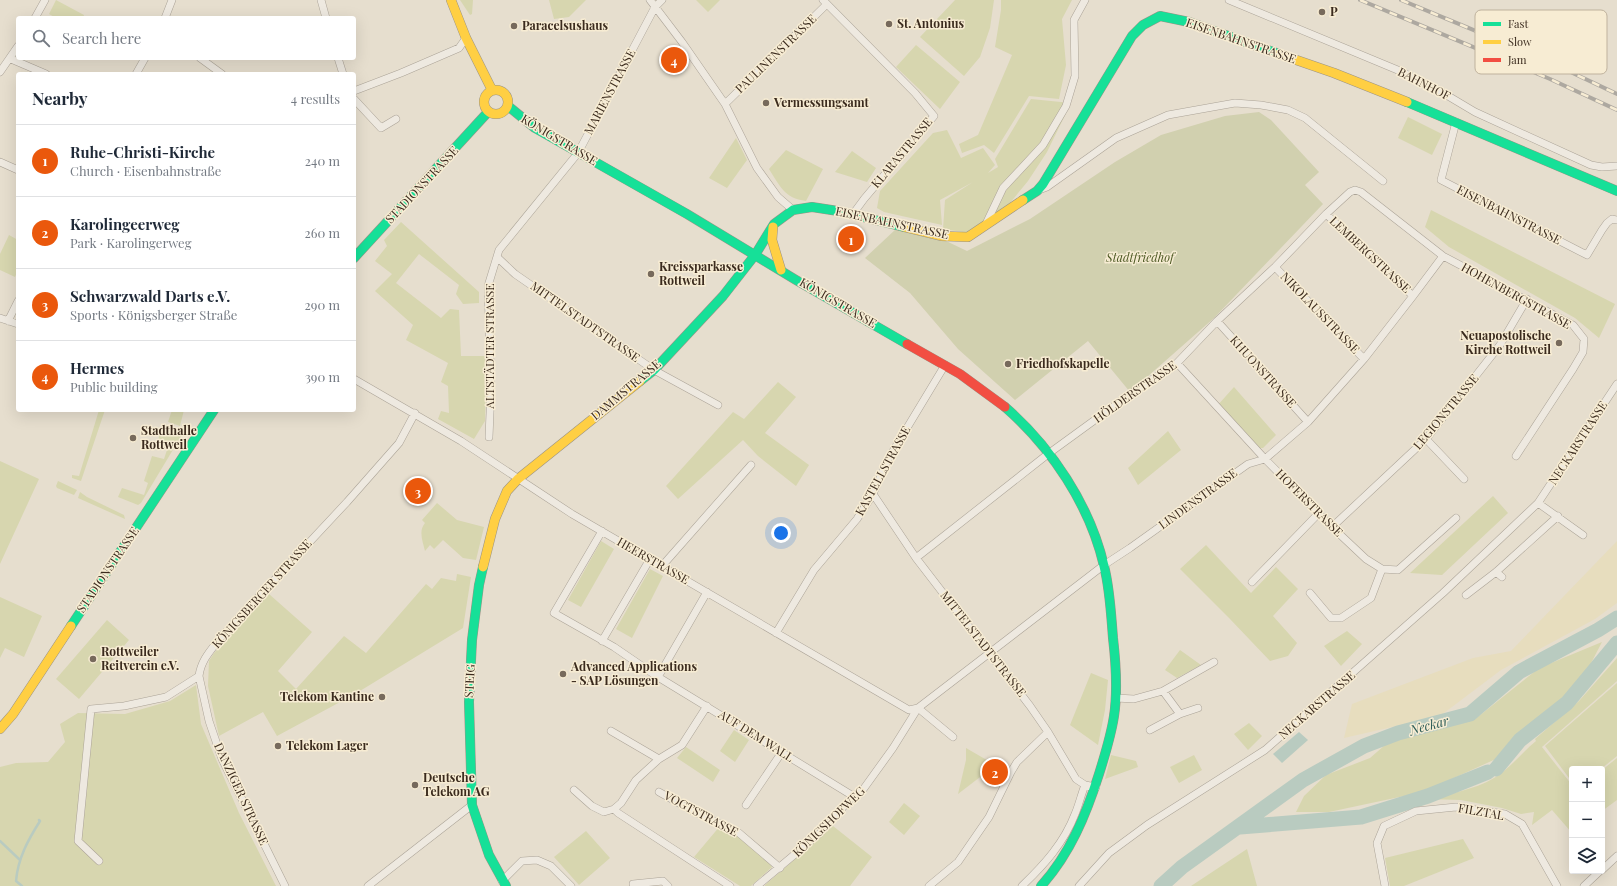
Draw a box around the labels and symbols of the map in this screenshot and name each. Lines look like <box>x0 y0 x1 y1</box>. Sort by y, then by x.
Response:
place label: P <box>1330 3 1338 19</box>
marker: P <box>1317 7 1327 17</box>
street label: PAULINENSTRASSE <box>731 10 819 96</box>
legend <box>1475 10 1607 74</box>
street label: EISENBAHNSTRASSE <box>1184 14 1299 66</box>
place label: St. Antonius <box>897 15 965 31</box>
text: Fast <box>1508 16 1528 31</box>
place label: Paracelsushaus <box>522 17 608 33</box>
marker: St. Antonius <box>884 19 894 29</box>
marker: Paracelsushaus <box>509 21 519 31</box>
text: Slow <box>1508 34 1532 49</box>
pin: 4 <box>661 45 687 75</box>
street label: MARIENSTRASSE <box>580 46 638 137</box>
text: Jam <box>1507 52 1527 67</box>
street label: BAHNHOF <box>1395 63 1454 103</box>
place label: Vermessungsamt <box>773 94 870 110</box>
marker: Vermessungsamt <box>761 98 771 108</box>
street label: KÖNIGSTRASSE <box>518 110 601 168</box>
street label: KLARASTRASSE <box>867 114 935 191</box>
street label: STADIONSTRASSE <box>381 142 461 226</box>
street label: EISENBAHNSTRASSE <box>1454 181 1565 247</box>
street label: EISENBAHNSTRASSE <box>834 202 950 242</box>
street label: LEMBERGSTRASSE <box>1327 213 1415 296</box>
pin: 1 <box>838 224 864 254</box>
park label: Stadtfriedhof <box>1105 249 1176 265</box>
place label: Kreissparkasse Rottweil <box>659 258 743 288</box>
street label: HOHENBERGSTRASSE <box>1459 258 1574 332</box>
street label: NIKOLAUSSTRASSE <box>1278 268 1364 356</box>
marker: Kreissparkasse Rottweil <box>646 269 656 279</box>
street label: KÖNIGSTRASSE <box>797 274 880 331</box>
street label: MITTELSTADTSTRASSE <box>528 277 643 365</box>
street label: ALTSTÄDTER STRASSE <box>481 283 497 410</box>
place label: Neuapostolische Kirche Rottweil <box>1460 327 1551 357</box>
street label: KHUONSTRASSE <box>1227 332 1300 411</box>
marker: Neuapostolische Kirche Rottweil <box>1554 338 1564 348</box>
street label: DAMMSTRASSE <box>587 355 664 423</box>
place label: Friedhofskapelle <box>1016 355 1109 371</box>
street label: HÖLDERSTRASSE <box>1090 357 1179 426</box>
marker: Friedhofskapelle <box>1003 359 1013 369</box>
street label: LEGIONSTRASSE <box>1409 370 1481 452</box>
street label: NECKARSTRASSE <box>1544 398 1610 487</box>
place label: Stadthalle Rottweil <box>141 422 197 452</box>
street label: KASTELLSTRASSE <box>851 423 913 518</box>
marker: Stadthalle Rottweil <box>128 433 138 443</box>
street label: LINDENSTRASSE <box>1155 464 1240 532</box>
street label: HOFERSTRASSE <box>1273 465 1347 539</box>
pin: 3 <box>405 476 431 506</box>
street label: STADIONSTRASSE <box>73 523 142 615</box>
your location <box>771 523 791 543</box>
street label: HEERSTRASSE <box>614 533 693 587</box>
street label: KÖNIGSBERGER STRASSE <box>208 535 315 651</box>
street label: MITTELSTADTSTRASSE <box>937 587 1030 700</box>
place label: Rottweiler Reitverein e.V. <box>101 643 179 673</box>
marker: Rottweiler Reitverein e.V. <box>88 654 98 664</box>
place label: Advanced Applications - SAP Lösungen <box>570 658 697 688</box>
street label: STEIG <box>460 663 478 698</box>
street label: NECKARSTRASSE <box>1275 667 1358 742</box>
marker: Advanced Applications - SAP Lösungen <box>558 669 568 679</box>
place label: Telekom Kantine <box>280 688 374 704</box>
marker: Telekom Kantine <box>377 692 387 702</box>
street label: AUF DEM WALL <box>715 705 797 765</box>
water label: Neckar <box>1407 711 1451 738</box>
place label: Telekom Lager <box>286 737 368 753</box>
street label: DANZIGER STRASSE <box>211 740 273 847</box>
marker: Telekom Lager <box>273 741 283 751</box>
pin: 2 <box>982 757 1008 787</box>
place label: Deutsche Telekom AG <box>423 769 490 799</box>
marker: Deutsche Telekom AG <box>410 780 420 790</box>
street label: KÖNIGSHOFWEG <box>789 782 868 860</box>
street label: VOGTSTRASSE <box>661 786 741 839</box>
street label: FILZTAL <box>1457 799 1505 823</box>

